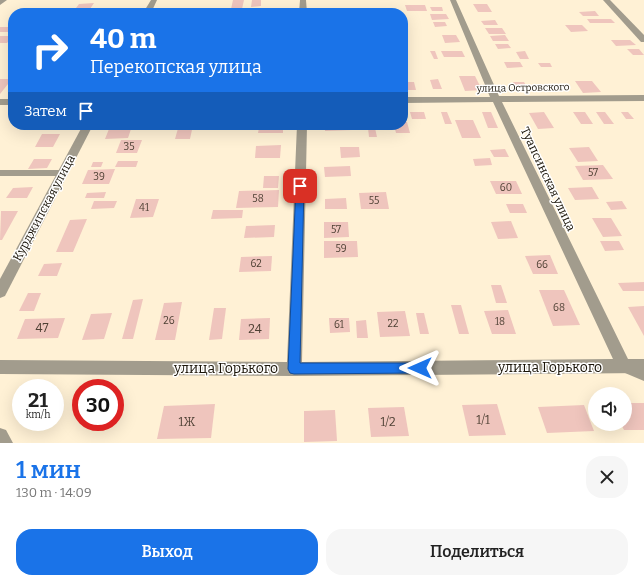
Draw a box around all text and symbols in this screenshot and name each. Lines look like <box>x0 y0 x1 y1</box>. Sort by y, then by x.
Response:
text: 40 m <box>90 22 157 55</box>
icon: right <box>24 24 76 76</box>
text: Перекопская улица <box>90 56 262 78</box>
street label: улица Островского <box>475 81 570 95</box>
icon: arrive <box>75 100 97 122</box>
text: Затем <box>24 102 67 120</box>
street label: Туапсинская улица <box>518 125 578 234</box>
house number: 35 <box>123 141 135 153</box>
street label: Курджипская улица <box>10 152 78 263</box>
house number: 57 <box>588 167 598 179</box>
pin <box>283 169 317 203</box>
house number: 39 <box>93 171 105 183</box>
icon: arrive <box>289 175 311 197</box>
house number: 60 <box>500 182 512 194</box>
house number: 58 <box>252 193 264 205</box>
house number: 55 <box>369 195 379 207</box>
house number: 41 <box>139 202 149 214</box>
house number: 57 <box>331 224 341 236</box>
house number: 59 <box>335 243 347 255</box>
house number: 62 <box>250 258 262 270</box>
house number: 66 <box>536 259 548 271</box>
house number: 68 <box>553 302 565 314</box>
house number: 26 <box>163 315 175 327</box>
house number: 18 <box>495 316 505 328</box>
house number: 22 <box>388 318 398 330</box>
house number: 61 <box>334 319 344 331</box>
house number: 47 <box>36 321 48 335</box>
house number: 24 <box>248 322 262 336</box>
position arrow <box>399 347 441 389</box>
street label: улица Горького <box>497 359 602 376</box>
street label: улица Горького <box>173 360 278 377</box>
speed limit sign: 30 <box>72 379 124 431</box>
map controls <box>588 387 632 431</box>
button: sound <box>588 387 632 431</box>
text: 21 <box>28 388 48 412</box>
text: km/h <box>26 409 50 421</box>
house number: 1/1 <box>476 413 490 427</box>
house number: 1Ж <box>178 415 196 429</box>
house number: 1/2 <box>380 415 396 429</box>
text: 1 мин <box>16 456 81 484</box>
button: close <box>586 456 628 498</box>
text: 130 m · 14:09 <box>16 485 92 500</box>
button: Выход <box>16 529 318 575</box>
button: Поделиться <box>326 529 628 575</box>

